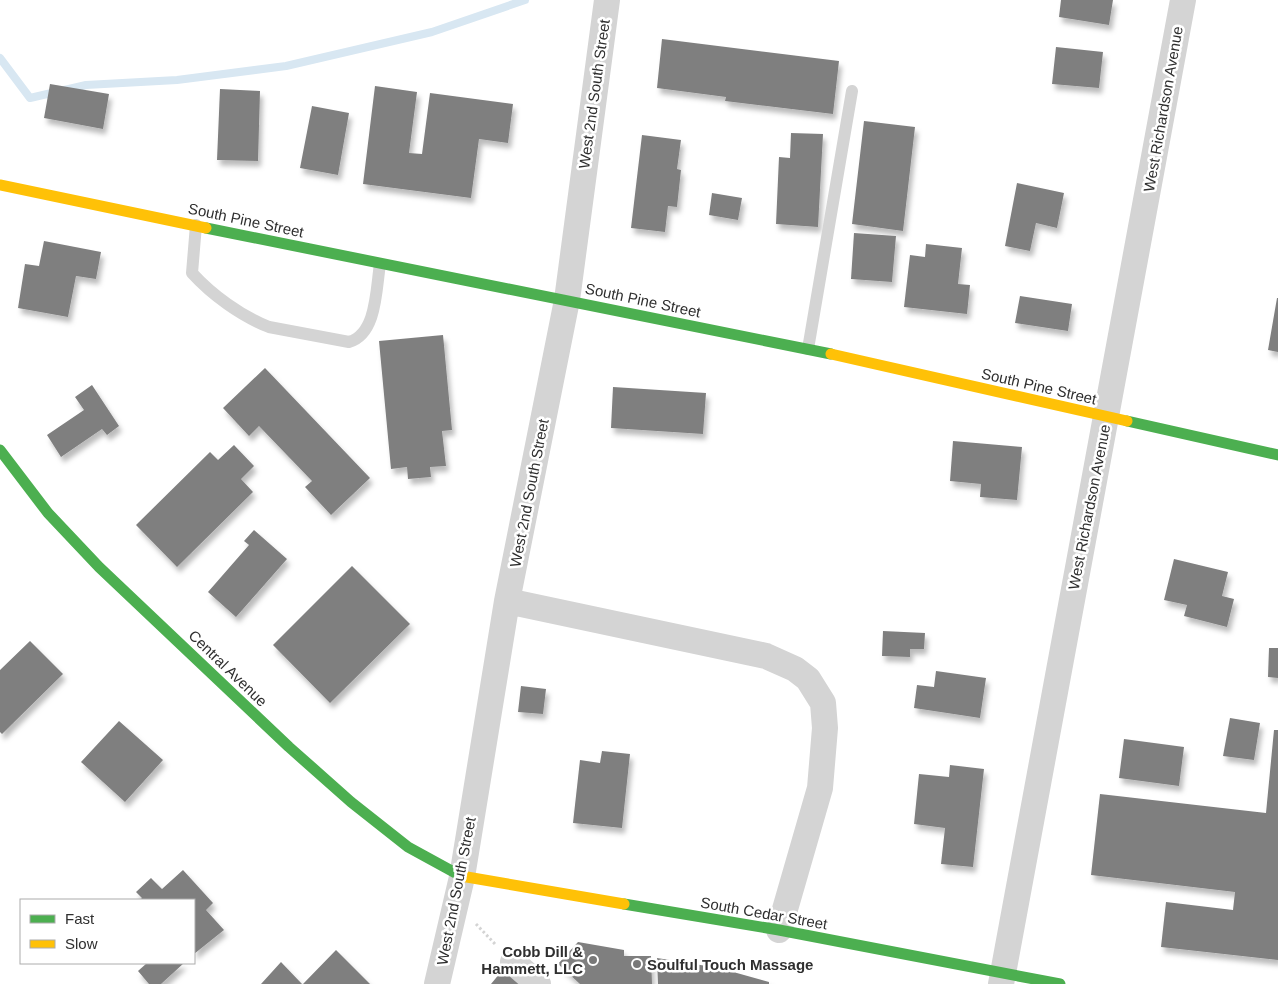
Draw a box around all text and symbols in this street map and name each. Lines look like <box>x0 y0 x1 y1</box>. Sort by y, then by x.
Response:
street label: West 2nd South Street <box>575 17 613 170</box>
street label: West Richardson Avenue <box>1140 25 1186 193</box>
street label: South Pine Street <box>187 199 306 241</box>
street label: South Pine Street <box>584 279 703 321</box>
street label: South Pine Street <box>980 364 1099 408</box>
street label: West 2nd South Street <box>506 417 552 569</box>
street label: West Richardson Avenue <box>1065 423 1113 591</box>
street label: Central Avenue <box>185 626 271 710</box>
street label: West 2nd South Street <box>433 815 479 967</box>
street label: South Cedar Street <box>699 893 830 933</box>
legend <box>20 899 195 964</box>
text: Fast <box>65 910 95 927</box>
text: Slow <box>65 935 98 952</box>
place label: Cobb Dill & Hammett, LLC <box>481 943 583 977</box>
marker: Cobb Dill & Hammett, LLC <box>587 954 599 966</box>
place label: Soulful Touch Massage <box>647 956 813 973</box>
marker: Soulful Touch Massage <box>631 958 643 970</box>

